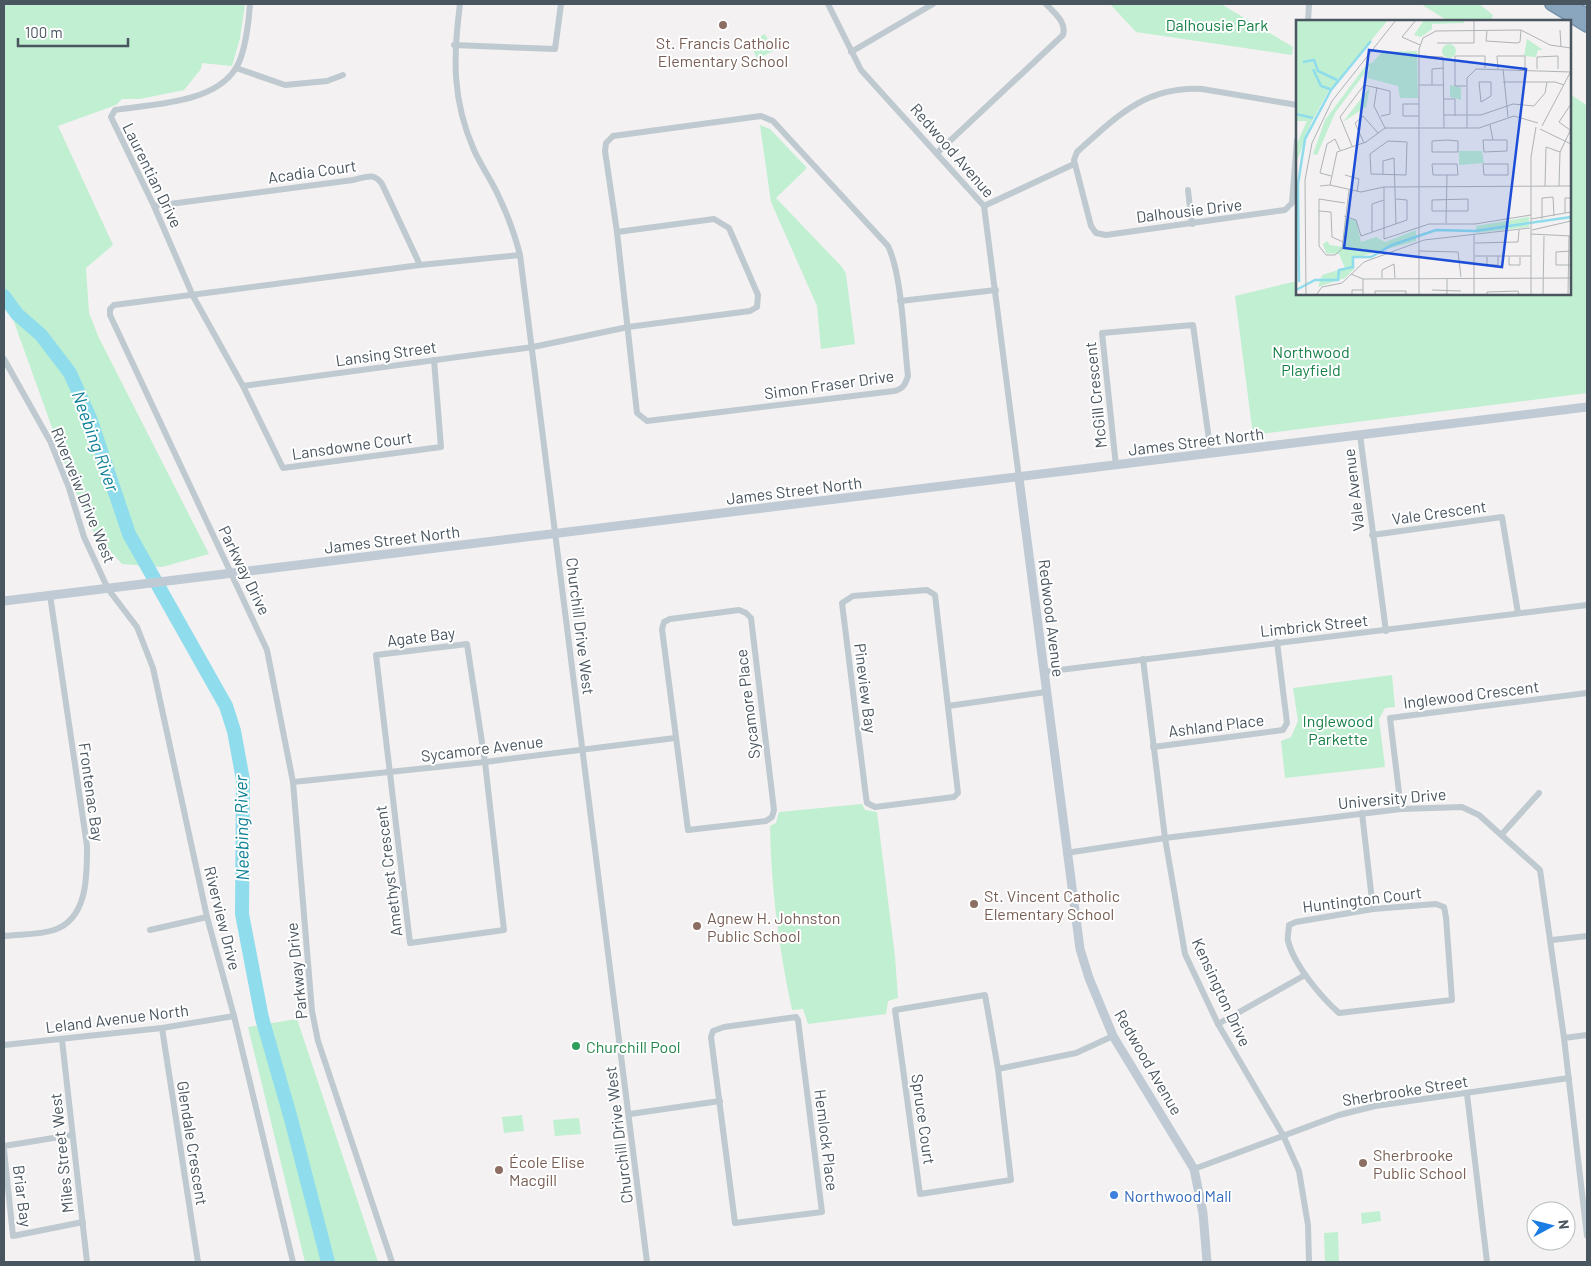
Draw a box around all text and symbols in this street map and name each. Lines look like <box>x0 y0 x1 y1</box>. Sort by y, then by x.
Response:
scale bar <box>18 15 128 47</box>
park label: Dalhousie Park <box>1166 15 1268 34</box>
marker: St. Francis Catholic Elementary School <box>717 19 729 31</box>
inset map <box>1296 20 1571 295</box>
text: 100 m <box>25 23 63 41</box>
place label: St. Francis Catholic Elementary School <box>656 33 790 70</box>
street label: Redwood Avenue <box>907 99 999 201</box>
street label: Laurentian Drive <box>119 119 187 231</box>
street label: Acadia Court <box>267 155 357 187</box>
street label: Dalhousie Drive <box>1135 194 1243 226</box>
street label: Lansing Street <box>334 337 438 369</box>
street label: McGill Crescent <box>1080 341 1110 449</box>
park label: Northwood Playfield <box>1272 342 1350 379</box>
street label: Simon Fraser Drive <box>763 365 895 403</box>
water label: Neebing River <box>68 388 125 495</box>
street label: James Street North <box>1127 423 1265 459</box>
street label: Riverveiw Drive West <box>48 424 120 566</box>
street label: Lansdowne Court <box>291 427 413 463</box>
street label: Vale Avenue <box>1339 448 1367 532</box>
street label: James Street North <box>725 472 863 508</box>
street label: Vale Crescent <box>1391 496 1487 528</box>
street label: James Street North <box>323 521 461 557</box>
street label: Parkway Drive <box>215 522 275 618</box>
street label: Churchill Drive West <box>563 556 599 696</box>
street label: Redwood Avenue <box>1035 558 1069 678</box>
street label: Limbrick Street <box>1259 610 1369 640</box>
street label: Agate Bay <box>386 622 457 650</box>
street label: Pineview Bay <box>851 642 881 735</box>
street label: Sycamore Place <box>731 648 763 760</box>
street label: Inglewood Crescent <box>1402 676 1540 712</box>
street label: Ashland Place <box>1167 710 1265 740</box>
park label: Inglewood Parkette <box>1303 711 1373 748</box>
street label: Sycamore Avenue <box>420 731 544 765</box>
street label: Frontenac Bay <box>76 741 108 843</box>
water label: Neebing River <box>229 774 253 881</box>
street label: University Drive <box>1337 784 1447 812</box>
street label: Amethyst Crescent <box>371 804 405 938</box>
street label: Riverview Drive <box>201 864 245 972</box>
street label: Huntington Court <box>1301 882 1423 916</box>
place label: St. Vincent Catholic Elementary School <box>984 886 1120 923</box>
marker: St. Vincent Catholic Elementary School <box>968 898 980 910</box>
place label: Agnew H. Johnston Public School <box>707 908 840 945</box>
marker: Agnew H. Johnston Public School <box>691 920 703 932</box>
street label: Parkway Drive <box>281 922 311 1020</box>
street label: Kensington Drive <box>1189 935 1255 1049</box>
street label: Leland Avenue North <box>44 1000 190 1036</box>
street label: Redwood Avenue <box>1111 1006 1187 1118</box>
place label: Churchill Pool <box>586 1037 681 1056</box>
marker: Churchill Pool <box>570 1040 582 1052</box>
street label: Churchill Drive West <box>600 1065 636 1205</box>
street label: Sherbrooke Street <box>1341 1071 1469 1109</box>
street label: Spruce Court <box>908 1072 940 1166</box>
street label: Glendale Crescent <box>174 1079 212 1207</box>
street label: Hemlock Place <box>811 1088 843 1192</box>
street label: Miles Street West <box>45 1092 77 1214</box>
place label: Sherbrooke Public School <box>1373 1145 1466 1182</box>
place label: École Elise Macgill <box>509 1152 585 1189</box>
marker: Sherbrooke Public School <box>1357 1157 1369 1169</box>
street label: Briar Bay <box>10 1164 36 1229</box>
marker: École Elise Macgill <box>493 1164 505 1176</box>
place label: Northwood Mall <box>1124 1186 1232 1205</box>
marker: Northwood Mall <box>1108 1189 1120 1201</box>
north arrow <box>1526 1201 1576 1251</box>
text: N <box>1555 1219 1573 1230</box>

